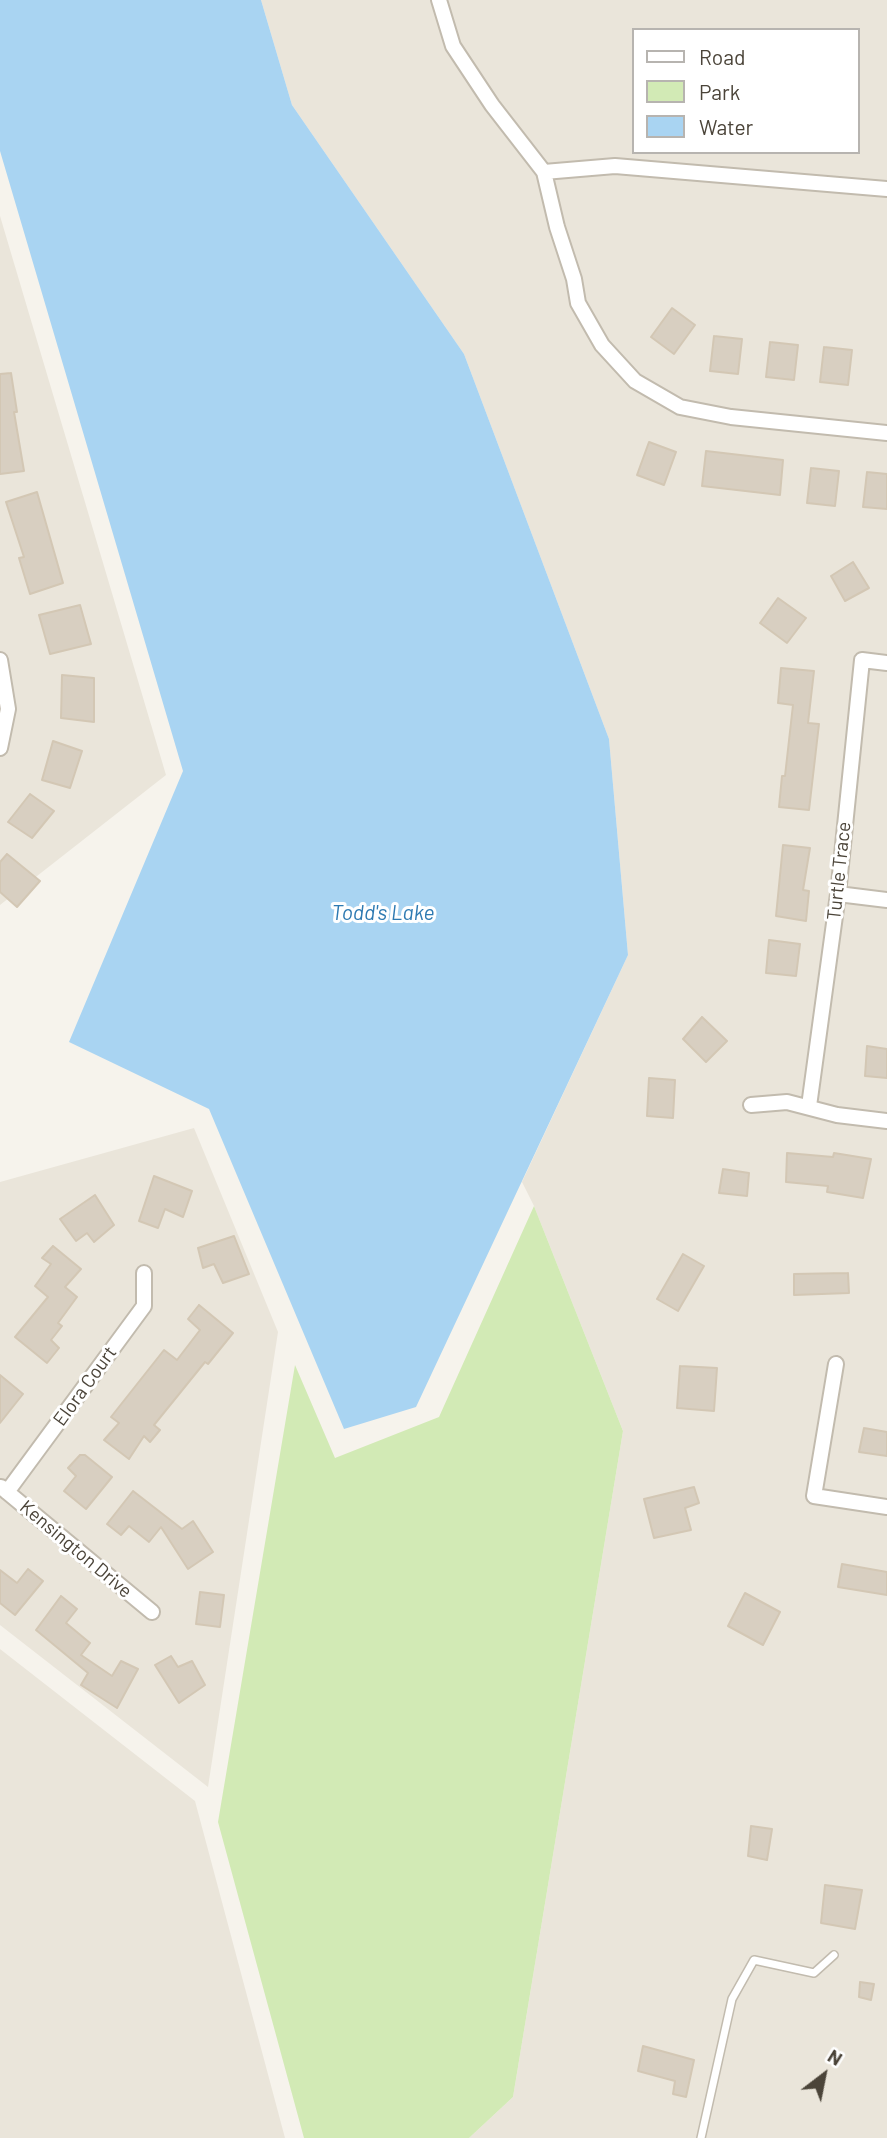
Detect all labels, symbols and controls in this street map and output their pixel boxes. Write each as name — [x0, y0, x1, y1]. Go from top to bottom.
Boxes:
legend — [632, 28, 859, 154]
text: Road — [699, 44, 745, 69]
text: Park — [699, 79, 740, 104]
text: Water — [699, 114, 753, 139]
street label: Turtle Trace — [822, 821, 856, 921]
water label: Todd's Lake — [332, 900, 434, 926]
street label: Elora Court — [49, 1342, 121, 1430]
street label: Kensington Drive — [15, 1495, 137, 1603]
north arrow — [789, 2040, 859, 2110]
text: N — [824, 2044, 847, 2070]

